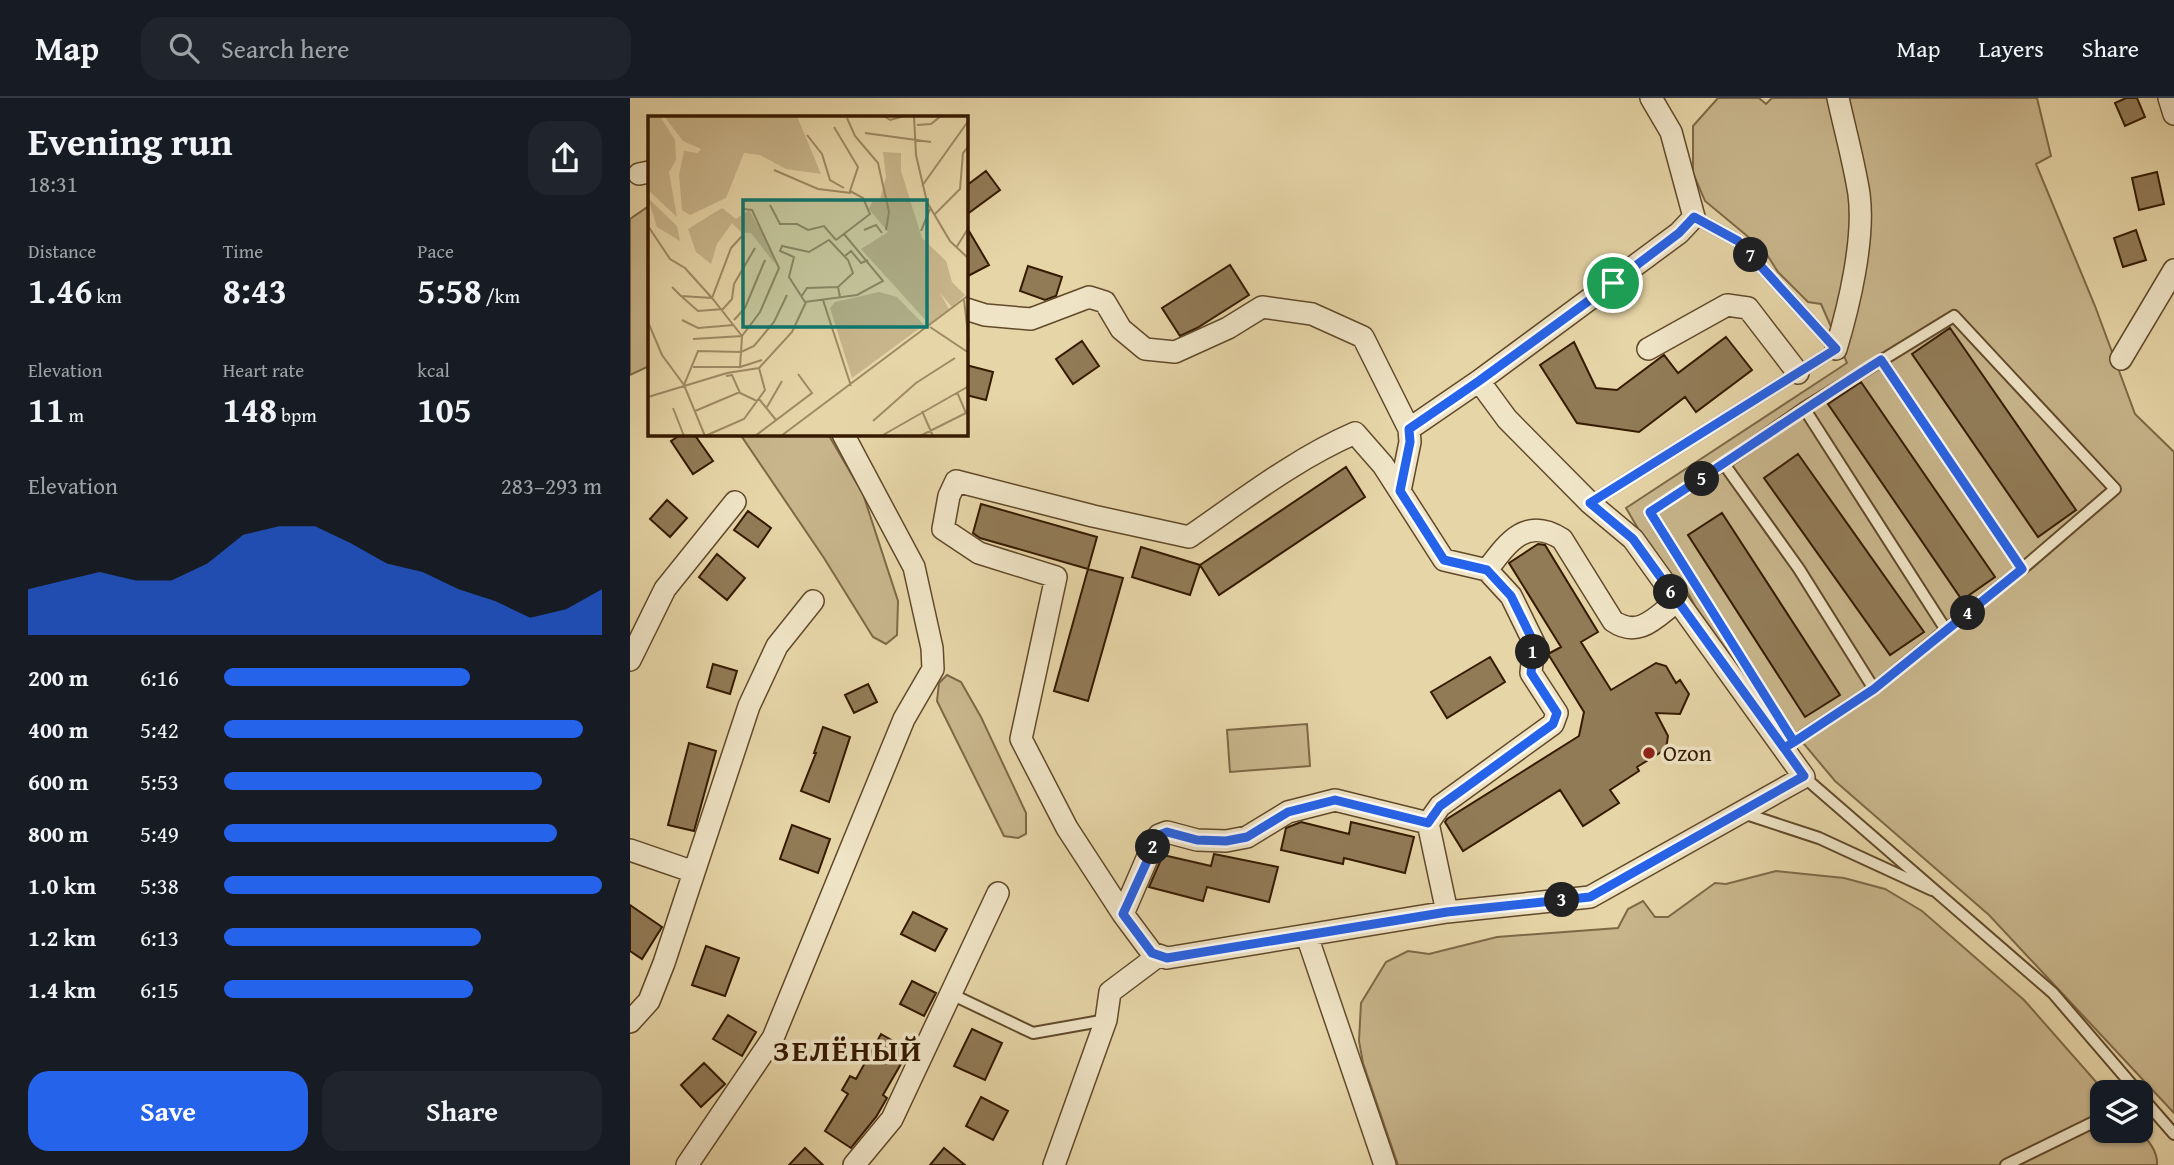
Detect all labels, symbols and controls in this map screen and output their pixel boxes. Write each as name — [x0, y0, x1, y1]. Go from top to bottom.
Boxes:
search box — [141, 17, 631, 80]
text: Map — [35, 24, 99, 72]
icon: search — [165, 29, 203, 67]
text: Search here — [221, 29, 349, 68]
text: Map — [1897, 31, 1940, 66]
text: Layers — [1978, 31, 2044, 66]
text: Share — [2082, 31, 2139, 66]
text: Evening run — [28, 113, 232, 169]
inset map — [648, 116, 968, 436]
button: share — [528, 121, 602, 195]
text: 18:31 — [28, 167, 78, 200]
text: Distance — [28, 237, 96, 265]
text: Time — [223, 237, 263, 265]
text: Pace — [417, 237, 454, 265]
pin: 7 — [1734, 238, 1768, 272]
text: 7 — [1746, 240, 1755, 268]
pin — [1583, 253, 1643, 313]
icon: arrive — [1594, 264, 1632, 302]
text: 1.46 — [28, 265, 92, 316]
text: 8:43 — [223, 265, 287, 316]
text: 5:58 — [417, 265, 482, 316]
text: km — [92, 282, 122, 310]
text: /km — [482, 282, 520, 310]
text: Elevation — [28, 356, 102, 384]
text: Heart rate — [223, 356, 304, 384]
text: kcal — [417, 356, 450, 384]
text: 11 — [28, 384, 64, 435]
text: 148 — [223, 384, 277, 435]
text: 105 — [417, 384, 472, 435]
text: m — [64, 401, 84, 429]
text: bpm — [277, 401, 317, 429]
pin: 5 — [1684, 462, 1720, 496]
text: 5 — [1697, 464, 1706, 492]
text: Elevation — [28, 469, 118, 502]
text: 283–293 m — [501, 469, 602, 502]
pin: 6 — [1654, 574, 1688, 610]
text: 6 — [1666, 577, 1675, 605]
pin: 4 — [1950, 596, 1986, 630]
text: 4 — [1963, 598, 1972, 626]
pin: 1 — [1516, 634, 1550, 670]
text: 1 — [1528, 637, 1537, 665]
text: 200 m — [28, 661, 89, 694]
text: 6:16 — [140, 661, 179, 694]
text: 400 m — [28, 713, 89, 746]
text: 5:42 — [140, 713, 179, 746]
place label: Ozon — [1663, 736, 1712, 769]
marker: Ozon — [1641, 745, 1657, 761]
text: 600 m — [28, 765, 89, 798]
text: 5:53 — [140, 765, 179, 798]
text: 800 m — [28, 817, 89, 850]
text: 5:49 — [140, 817, 179, 850]
pin: 2 — [1135, 830, 1170, 864]
text: 2 — [1148, 832, 1157, 860]
text: 1.0 km — [28, 869, 96, 902]
text: 5:38 — [140, 869, 179, 902]
pin: 3 — [1544, 882, 1580, 918]
text: 3 — [1557, 885, 1566, 913]
text: 1.2 km — [28, 921, 96, 954]
text: 6:13 — [140, 921, 179, 954]
text: 1.4 km — [28, 973, 96, 1006]
text: 6:15 — [140, 973, 179, 1006]
district label: ЗЕЛЁНЫЙ — [773, 1028, 923, 1072]
button: Save — [28, 1071, 308, 1151]
button: Share — [322, 1071, 602, 1151]
map controls — [2090, 1080, 2153, 1143]
button: layers — [2090, 1080, 2153, 1143]

